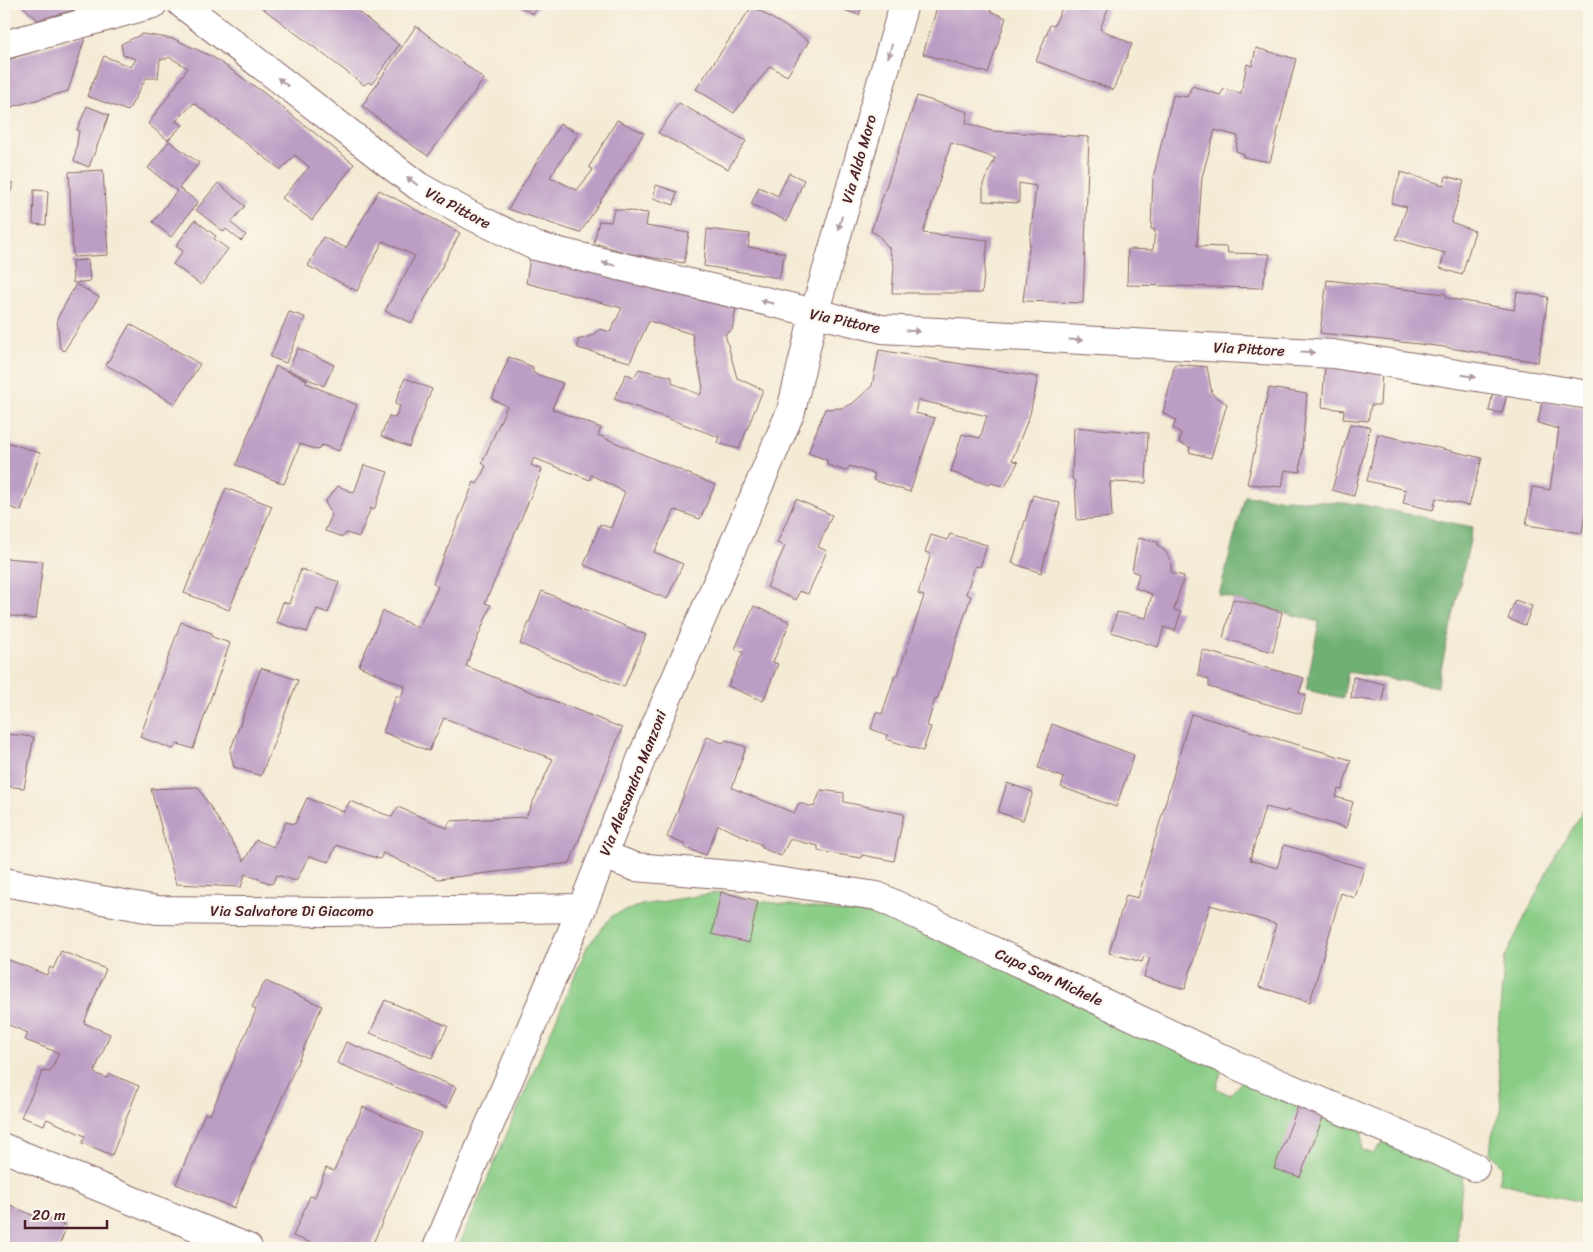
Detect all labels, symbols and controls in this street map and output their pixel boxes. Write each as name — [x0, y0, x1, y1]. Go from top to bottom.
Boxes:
one-way arrow — [886, 43, 894, 58]
one-way arrow — [276, 77, 290, 87]
street label: Via Aldo Moro — [834, 111, 884, 207]
one-way arrow — [406, 176, 419, 187]
street label: Via Pittore — [420, 180, 496, 236]
one-way arrow — [836, 216, 844, 231]
one-way arrow — [601, 260, 616, 268]
one-way arrow — [759, 298, 774, 306]
street label: Via Pittore — [807, 301, 883, 341]
one-way arrow — [906, 328, 922, 336]
street label: Via Pittore — [1213, 334, 1286, 364]
one-way arrow — [1068, 336, 1084, 344]
one-way arrow — [1300, 349, 1316, 357]
one-way arrow — [1461, 372, 1477, 380]
street label: Via Alessandro Manzoni — [592, 705, 674, 860]
street label: Via Salvatore Di Giacomo — [210, 898, 374, 924]
street label: Cupa San Michele — [991, 941, 1107, 1013]
scale bar — [25, 1197, 108, 1229]
text: 20 m — [32, 1202, 66, 1228]

